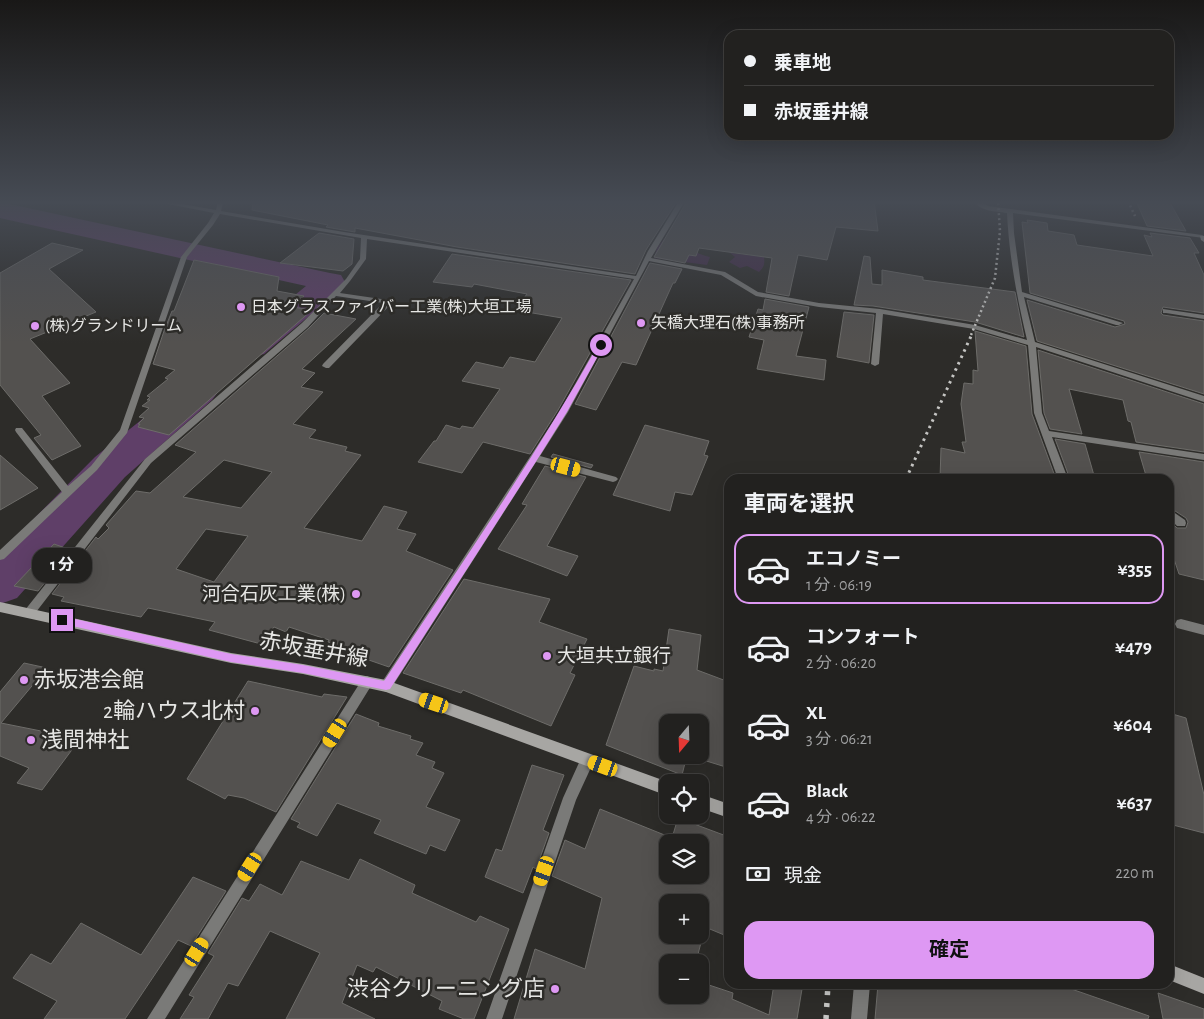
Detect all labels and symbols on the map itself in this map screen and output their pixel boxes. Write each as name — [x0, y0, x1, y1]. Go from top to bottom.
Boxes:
place label: 日本グラスファイバー工業(株)大垣工場 — [251, 298, 532, 315]
marker: 日本グラスファイバー工業(株)大垣工場 — [235, 301, 247, 313]
place label: 矢橋大理石(株)事務所 — [651, 314, 805, 331]
place label: (株)グランドリーム — [45, 317, 182, 334]
marker: 矢橋大理石(株)事務所 — [635, 317, 647, 329]
marker: (株)グランドリーム — [29, 320, 41, 332]
route start — [590, 334, 612, 356]
car — [549, 456, 582, 478]
callout: 1 分 — [32, 548, 92, 582]
place label: 河合石灰工業(株) — [202, 583, 346, 604]
marker: 河合石灰工業(株) — [350, 588, 362, 600]
route end — [51, 609, 73, 631]
street label: 赤坂垂井線 — [258, 629, 370, 670]
place label: 大垣共立銀行 — [557, 645, 671, 666]
marker: 大垣共立銀行 — [541, 650, 553, 662]
place label: 赤坂港会館 — [34, 668, 144, 691]
marker: 赤坂港会館 — [18, 674, 30, 686]
car — [417, 691, 450, 715]
place label: 2輪ハウス北村 — [103, 699, 245, 722]
marker: 2輪ハウス北村 — [249, 705, 261, 717]
north arrow — [659, 714, 709, 764]
car — [320, 716, 349, 750]
place label: 浅間神社 — [41, 728, 129, 751]
marker: 浅間神社 — [25, 734, 37, 746]
car — [586, 754, 619, 778]
car — [235, 850, 264, 884]
car — [532, 854, 555, 888]
car — [182, 935, 211, 969]
place label: 渋谷クリーニング店 — [347, 977, 545, 1000]
marker: 渋谷クリーニング店 — [549, 983, 561, 995]

